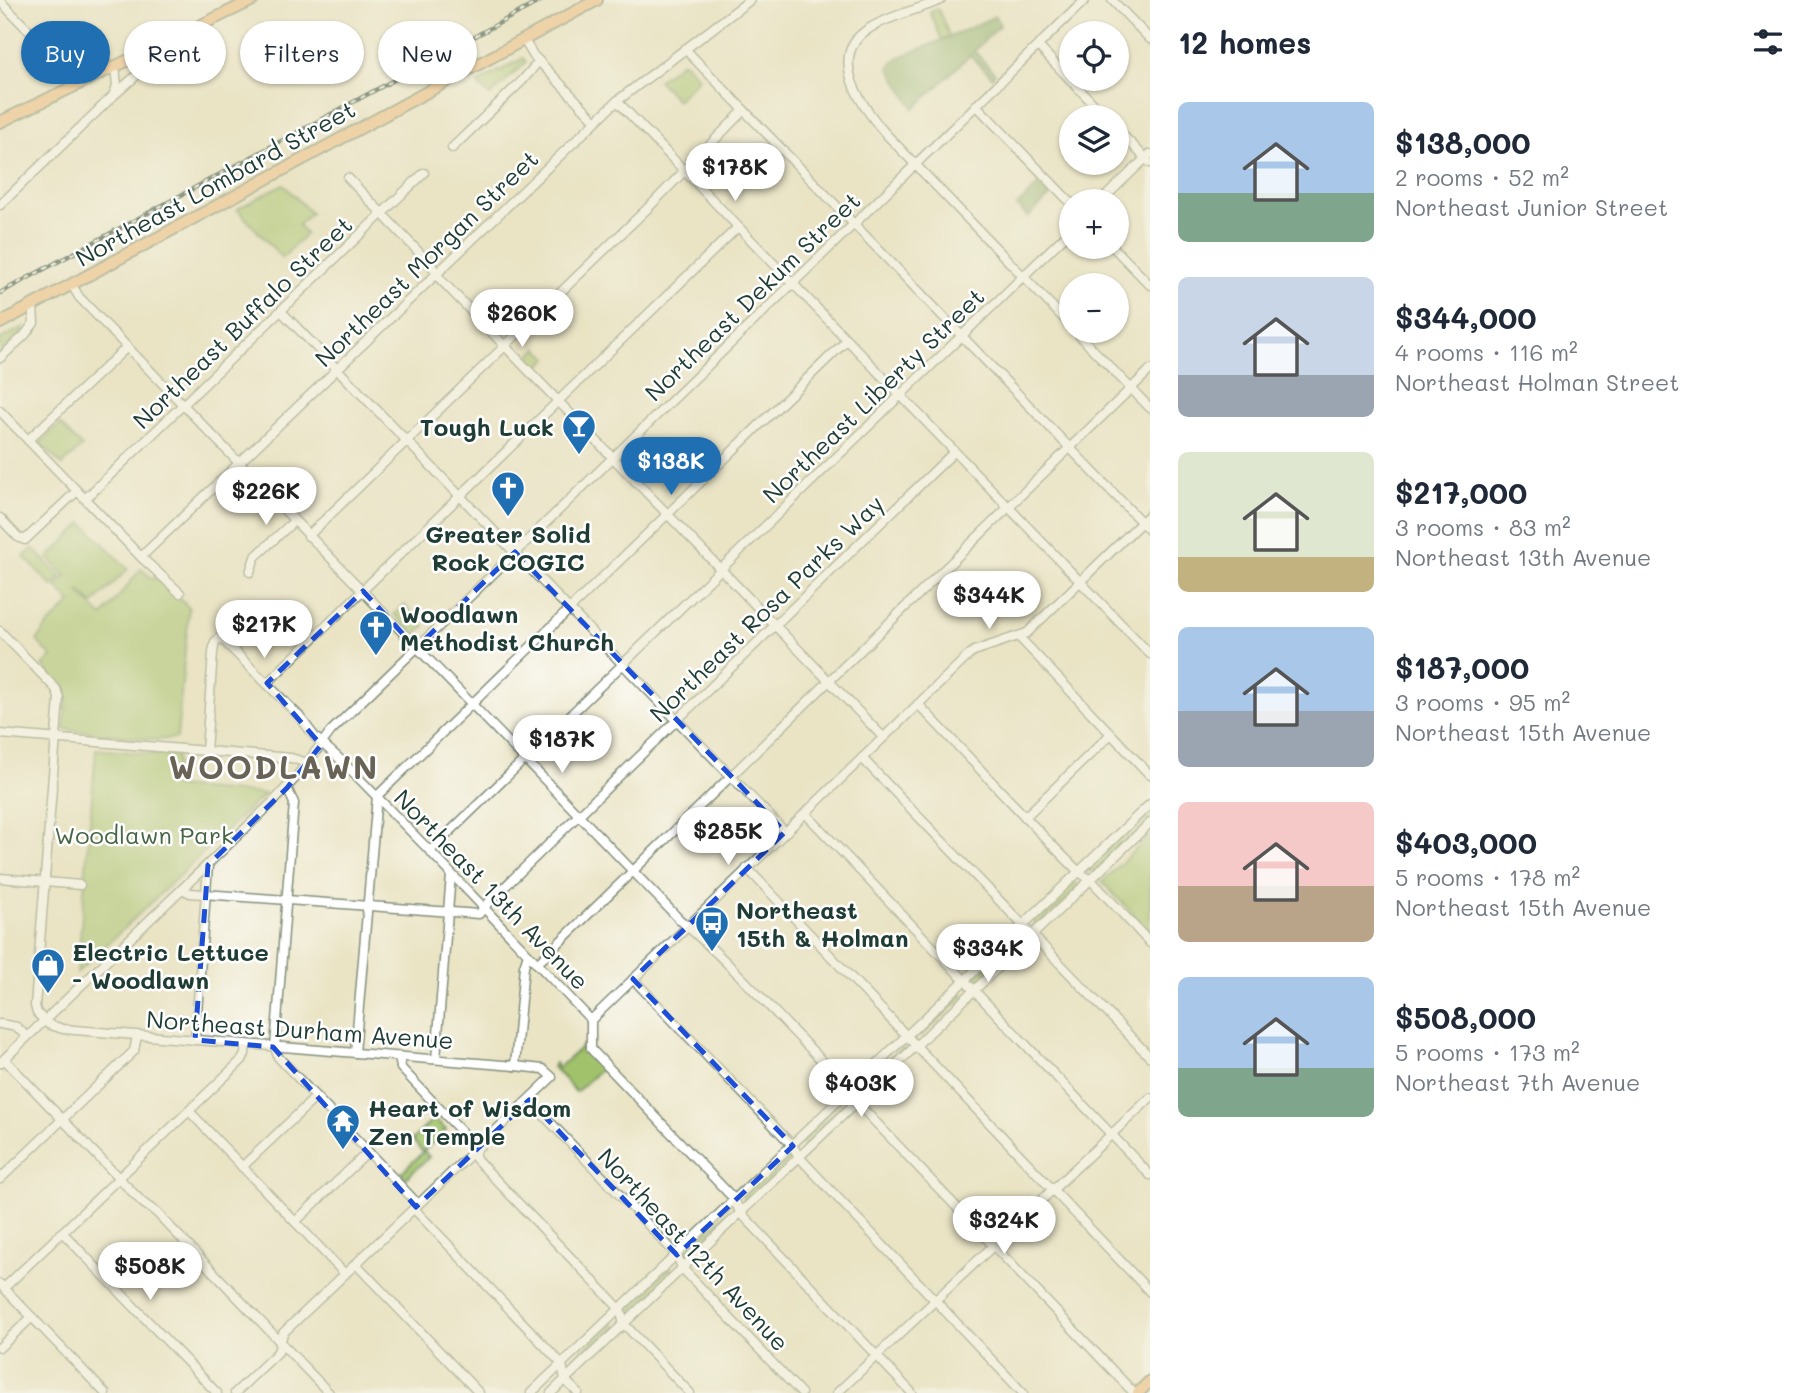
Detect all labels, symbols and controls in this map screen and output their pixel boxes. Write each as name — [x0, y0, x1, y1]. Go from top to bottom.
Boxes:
chip: Buy — [21, 21, 110, 84]
chip: Rent — [124, 21, 226, 84]
chip: Filters — [240, 21, 364, 84]
chip: New — [378, 21, 477, 84]
map controls — [1059, 21, 1129, 343]
button: locate — [1059, 21, 1129, 91]
text: 12 homes — [1178, 22, 1311, 62]
icon: filters — [1749, 23, 1787, 61]
street label: Northeast Lombard Street — [70, 93, 360, 273]
button: layers — [1059, 105, 1129, 175]
text: $138,000 — [1395, 122, 1531, 162]
icon: home — [1234, 130, 1318, 214]
street label: Northeast Morgan Street — [308, 143, 544, 373]
pin: $178K — [686, 144, 784, 203]
text: $178K — [702, 151, 768, 181]
text: 2 rooms · 52 m² — [1395, 162, 1569, 192]
street label: Northeast Dekum Street — [638, 185, 866, 407]
button: + — [1059, 189, 1129, 259]
text: Northeast Junior Street — [1395, 192, 1668, 222]
street label: Northeast Buffalo Street — [126, 209, 358, 435]
button: − — [1059, 273, 1129, 343]
street label: Northeast Liberty Street — [755, 281, 991, 509]
pin: $260K — [473, 290, 571, 349]
text: $260K — [487, 297, 557, 327]
text: $344,000 — [1395, 297, 1537, 337]
icon: home — [1234, 305, 1318, 389]
text: 4 rooms · 116 m² — [1395, 337, 1578, 367]
text: Northeast Holman Street — [1395, 367, 1679, 397]
bar icon: Tough Luck — [560, 407, 598, 456]
place label: Tough Luck — [420, 411, 554, 442]
pin: $138K — [622, 438, 720, 497]
text: $138K — [637, 445, 705, 475]
pin: $226K — [217, 468, 315, 527]
church icon: Greater Solid Rock COGIC — [489, 469, 527, 518]
text: $217,000 — [1395, 472, 1527, 512]
text: $226K — [232, 475, 300, 505]
icon: home — [1234, 480, 1318, 564]
street label: Northeast Rosa Parks Way — [642, 488, 890, 728]
text: 3 rooms · 83 m² — [1395, 512, 1571, 542]
place label: Greater Solid Rock COGIC — [425, 518, 591, 577]
text: Northeast 13th Avenue — [1395, 542, 1651, 572]
pin: $344K — [940, 572, 1038, 631]
text: $344K — [953, 579, 1025, 609]
place label: Woodlawn Methodist Church — [400, 598, 614, 657]
pin: $217K — [215, 600, 313, 660]
text: $217K — [231, 608, 297, 638]
church icon: Woodlawn Methodist Church — [357, 608, 395, 657]
text: $187,000 — [1395, 647, 1529, 687]
icon: home — [1234, 655, 1318, 739]
text: 3 rooms · 95 m² — [1395, 687, 1570, 717]
pin: $187K — [513, 716, 611, 775]
text: Northeast 15th Avenue — [1395, 717, 1651, 747]
text: $187K — [529, 723, 595, 753]
district label: WOODLAWN — [169, 745, 379, 787]
street label: Northeast 13th Avenue — [388, 782, 596, 996]
pin: $285K — [679, 808, 777, 867]
text: $285K — [693, 815, 763, 845]
park label: Woodlawn Park — [54, 819, 234, 850]
text: $403,000 — [1395, 822, 1537, 862]
icon: home — [1234, 830, 1318, 914]
text: 5 rooms · 178 m² — [1395, 862, 1580, 892]
text: Northeast 15th Avenue — [1395, 892, 1651, 922]
place label: Northeast 15th & Holman — [736, 894, 908, 953]
bus stop icon: Northeast 15th & Holman — [693, 904, 731, 953]
pin: $334K — [939, 925, 1037, 984]
text: $334K — [952, 932, 1024, 962]
place label: Electric Lettuce - Woodlawn — [72, 936, 269, 995]
shop icon: Electric Lettuce - Woodlawn — [29, 946, 67, 995]
text: $508,000 — [1395, 997, 1536, 1037]
street label: Northeast Durham Avenue — [145, 1003, 455, 1055]
icon: home — [1234, 1005, 1318, 1089]
text: 5 rooms · 173 m² — [1395, 1037, 1580, 1067]
pin: $403K — [812, 1060, 910, 1119]
text: $403K — [825, 1067, 897, 1097]
text: Northeast 7th Avenue — [1395, 1067, 1640, 1097]
place label: Heart of Wisdom Zen Temple — [368, 1092, 571, 1151]
temple icon: Heart of Wisdom Zen Temple — [324, 1102, 362, 1151]
street label: Northeast 12th Avenue — [592, 1141, 796, 1357]
pin: $324K — [955, 1196, 1053, 1256]
text: $324K — [969, 1204, 1039, 1234]
pin: $508K — [101, 1242, 199, 1302]
text: $508K — [114, 1250, 186, 1280]

